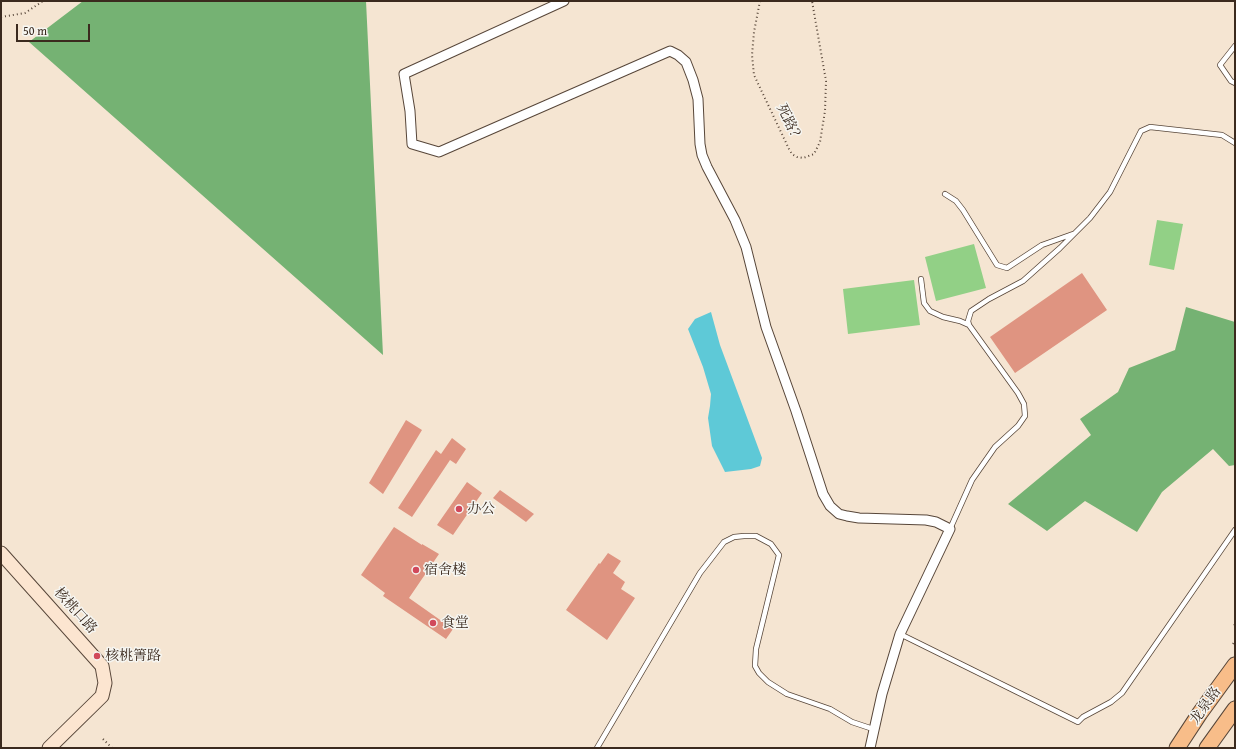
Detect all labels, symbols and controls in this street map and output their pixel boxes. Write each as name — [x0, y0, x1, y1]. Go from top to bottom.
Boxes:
scale bar — [18, 16, 92, 42]
text: 50 m — [23, 22, 47, 39]
street label: 死路？ — [772, 101, 806, 147]
place label: 办公 — [467, 501, 495, 517]
marker: 办公 — [454, 504, 464, 514]
place label: 宿舍楼 — [424, 562, 466, 578]
marker: 宿舍楼 — [411, 565, 421, 575]
street label: 核桃口路 — [50, 585, 100, 637]
place label: 食堂 — [441, 615, 469, 631]
marker: 食堂 — [428, 618, 438, 628]
place label: 核桃箐路 — [105, 648, 161, 664]
marker: 核桃箐路 — [92, 651, 102, 661]
street label: 龙泉路 — [1187, 684, 1225, 728]

